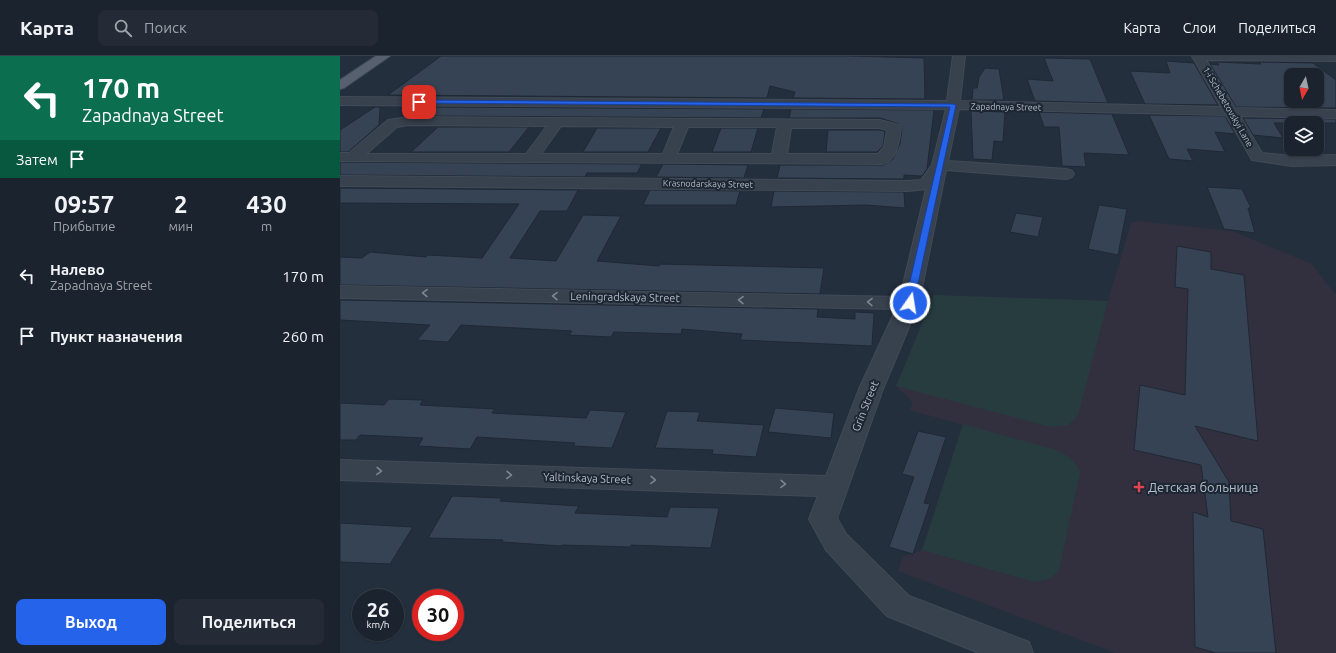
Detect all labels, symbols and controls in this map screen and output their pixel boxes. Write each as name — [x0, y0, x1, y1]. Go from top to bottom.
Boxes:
search box — [98, 10, 378, 46]
text: Карта — [20, 17, 74, 39]
icon: search — [112, 17, 134, 39]
text: Поиск — [144, 19, 187, 36]
text: Карта — [1123, 20, 1161, 36]
text: Слои — [1183, 20, 1216, 36]
text: Поделиться — [1238, 20, 1316, 36]
street label: 1-i Schebetovskyi Lane — [1201, 65, 1255, 149]
north arrow — [1284, 68, 1324, 108]
map controls — [1284, 68, 1324, 156]
icon: left — [16, 72, 68, 124]
text: 170 m — [82, 72, 160, 103]
pin — [402, 85, 436, 119]
icon: arrive — [408, 91, 430, 113]
street label: Zapadnaya Street — [971, 101, 1042, 113]
text: Zapadnaya Street — [82, 105, 224, 125]
button: layers — [1284, 116, 1324, 156]
icon: arrive — [66, 148, 88, 170]
text: Затем — [16, 151, 58, 168]
street label: Krasnodarskaya Street — [663, 178, 754, 190]
text: 09:57 — [54, 191, 114, 218]
text: 2 — [174, 191, 188, 218]
text: 430 — [246, 191, 287, 218]
text: Прибытие — [53, 219, 115, 233]
text: мин — [168, 219, 193, 233]
text: m — [261, 219, 272, 233]
text: Налево — [50, 261, 105, 278]
icon: left — [16, 265, 38, 287]
text: 170 m — [282, 268, 324, 285]
text: Zapadnaya Street — [50, 278, 152, 292]
position arrow — [889, 282, 931, 324]
one-way arrow — [422, 289, 428, 297]
street label: Leningradskaya Street — [570, 290, 681, 304]
one-way arrow — [552, 292, 558, 300]
one-way arrow — [738, 295, 744, 304]
one-way arrow — [867, 298, 873, 306]
icon: arrive — [16, 325, 38, 347]
text: Пункт назначения — [50, 328, 183, 345]
text: 260 m — [282, 328, 324, 345]
street label: Grin Street — [849, 378, 881, 433]
one-way arrow — [376, 467, 382, 475]
street label: Yaltinskaya Street — [543, 470, 632, 486]
one-way arrow — [506, 471, 512, 479]
one-way arrow — [650, 475, 656, 484]
one-way arrow — [780, 480, 786, 488]
place label: Детская больница — [1148, 480, 1258, 494]
marker: Детская больница — [1133, 481, 1145, 493]
speed limit sign: 30 — [412, 589, 464, 641]
text: 26 — [367, 598, 389, 621]
button: Выход — [16, 599, 166, 645]
button: Поделиться — [174, 599, 324, 645]
text: km/h — [366, 619, 390, 630]

